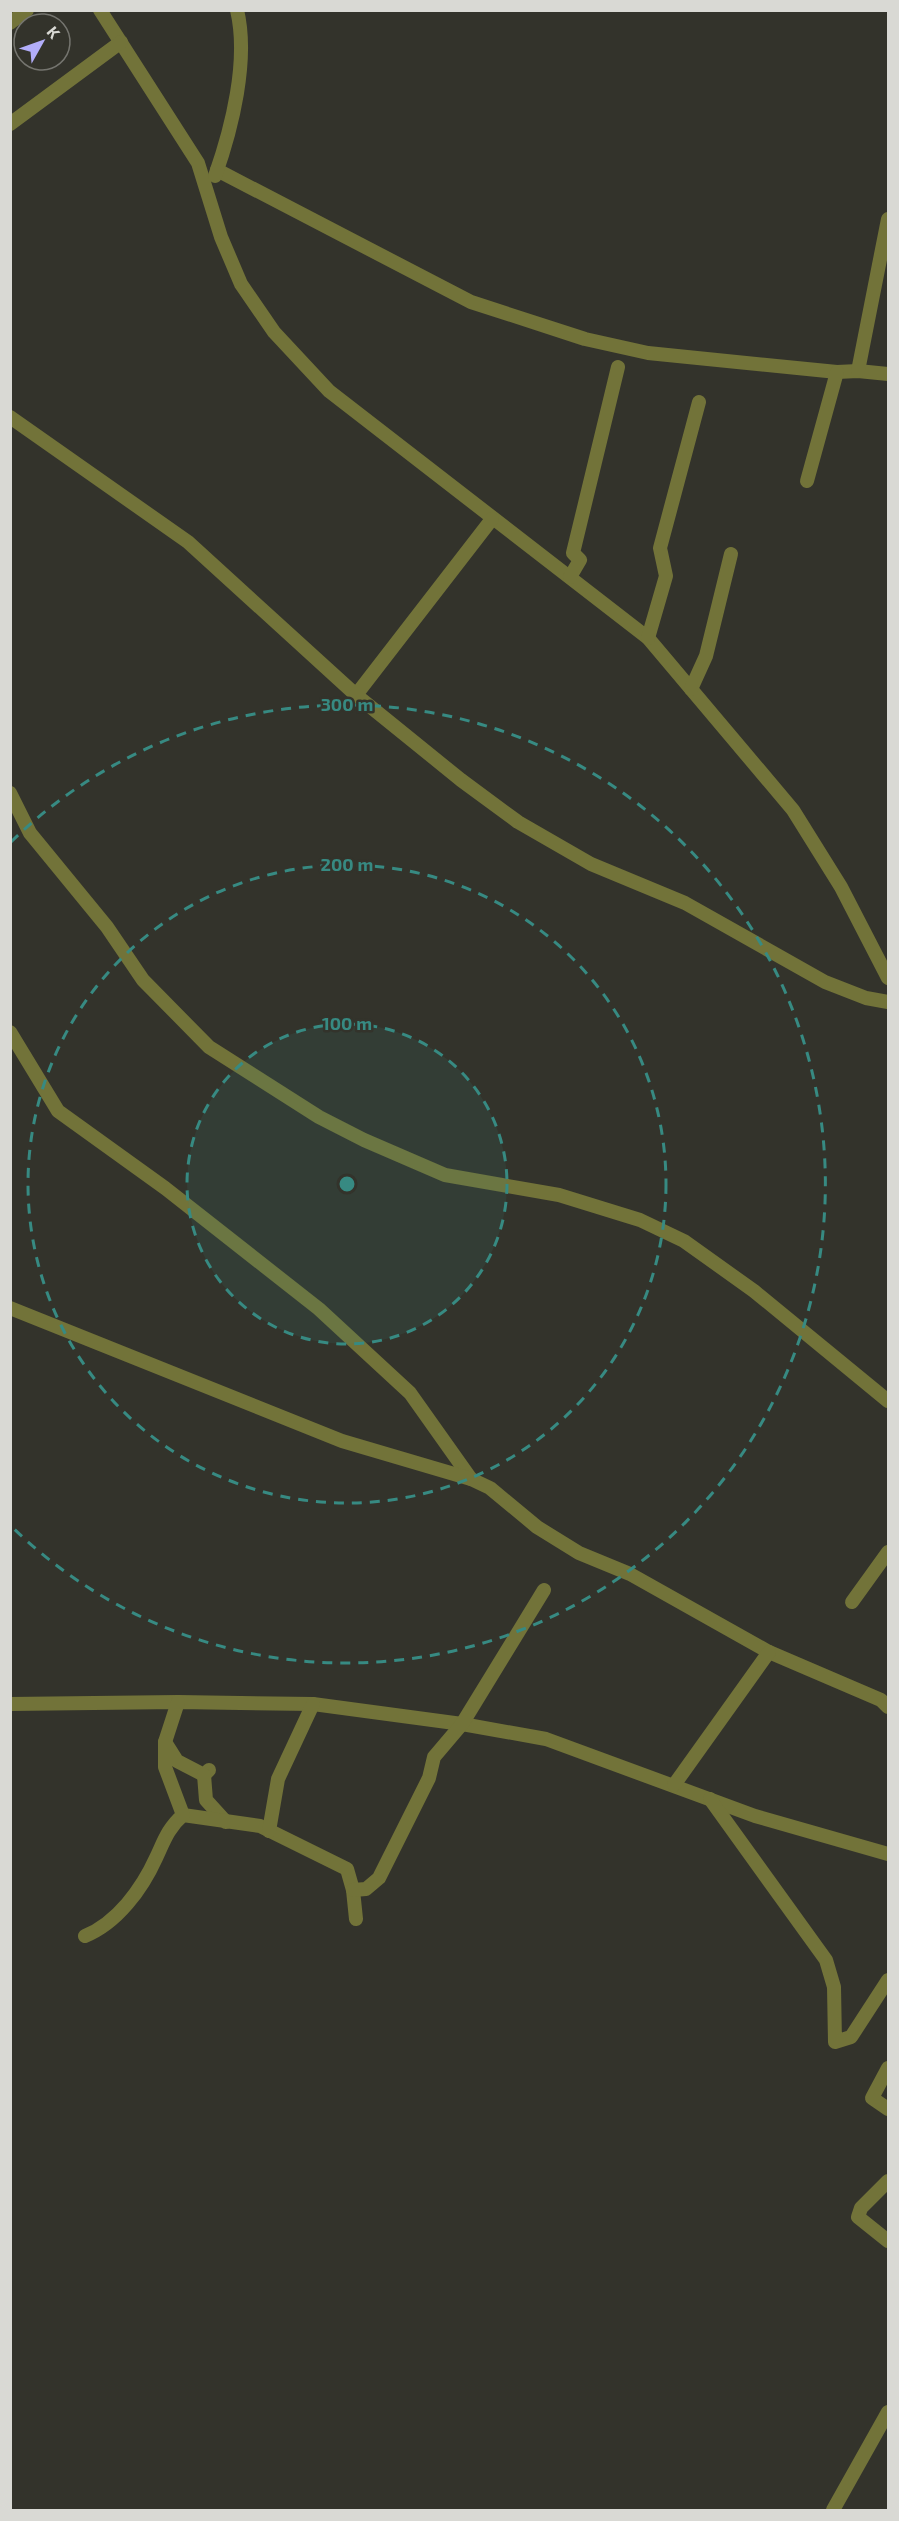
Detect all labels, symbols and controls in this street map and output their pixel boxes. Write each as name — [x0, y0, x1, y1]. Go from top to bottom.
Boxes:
north arrow — [12, 12, 72, 72]
text: K — [43, 22, 65, 43]
text: 300 m — [321, 693, 373, 715]
text: 200 m — [321, 853, 373, 875]
text: 100 m — [322, 1012, 372, 1034]
centre of rings — [337, 1174, 357, 1194]

